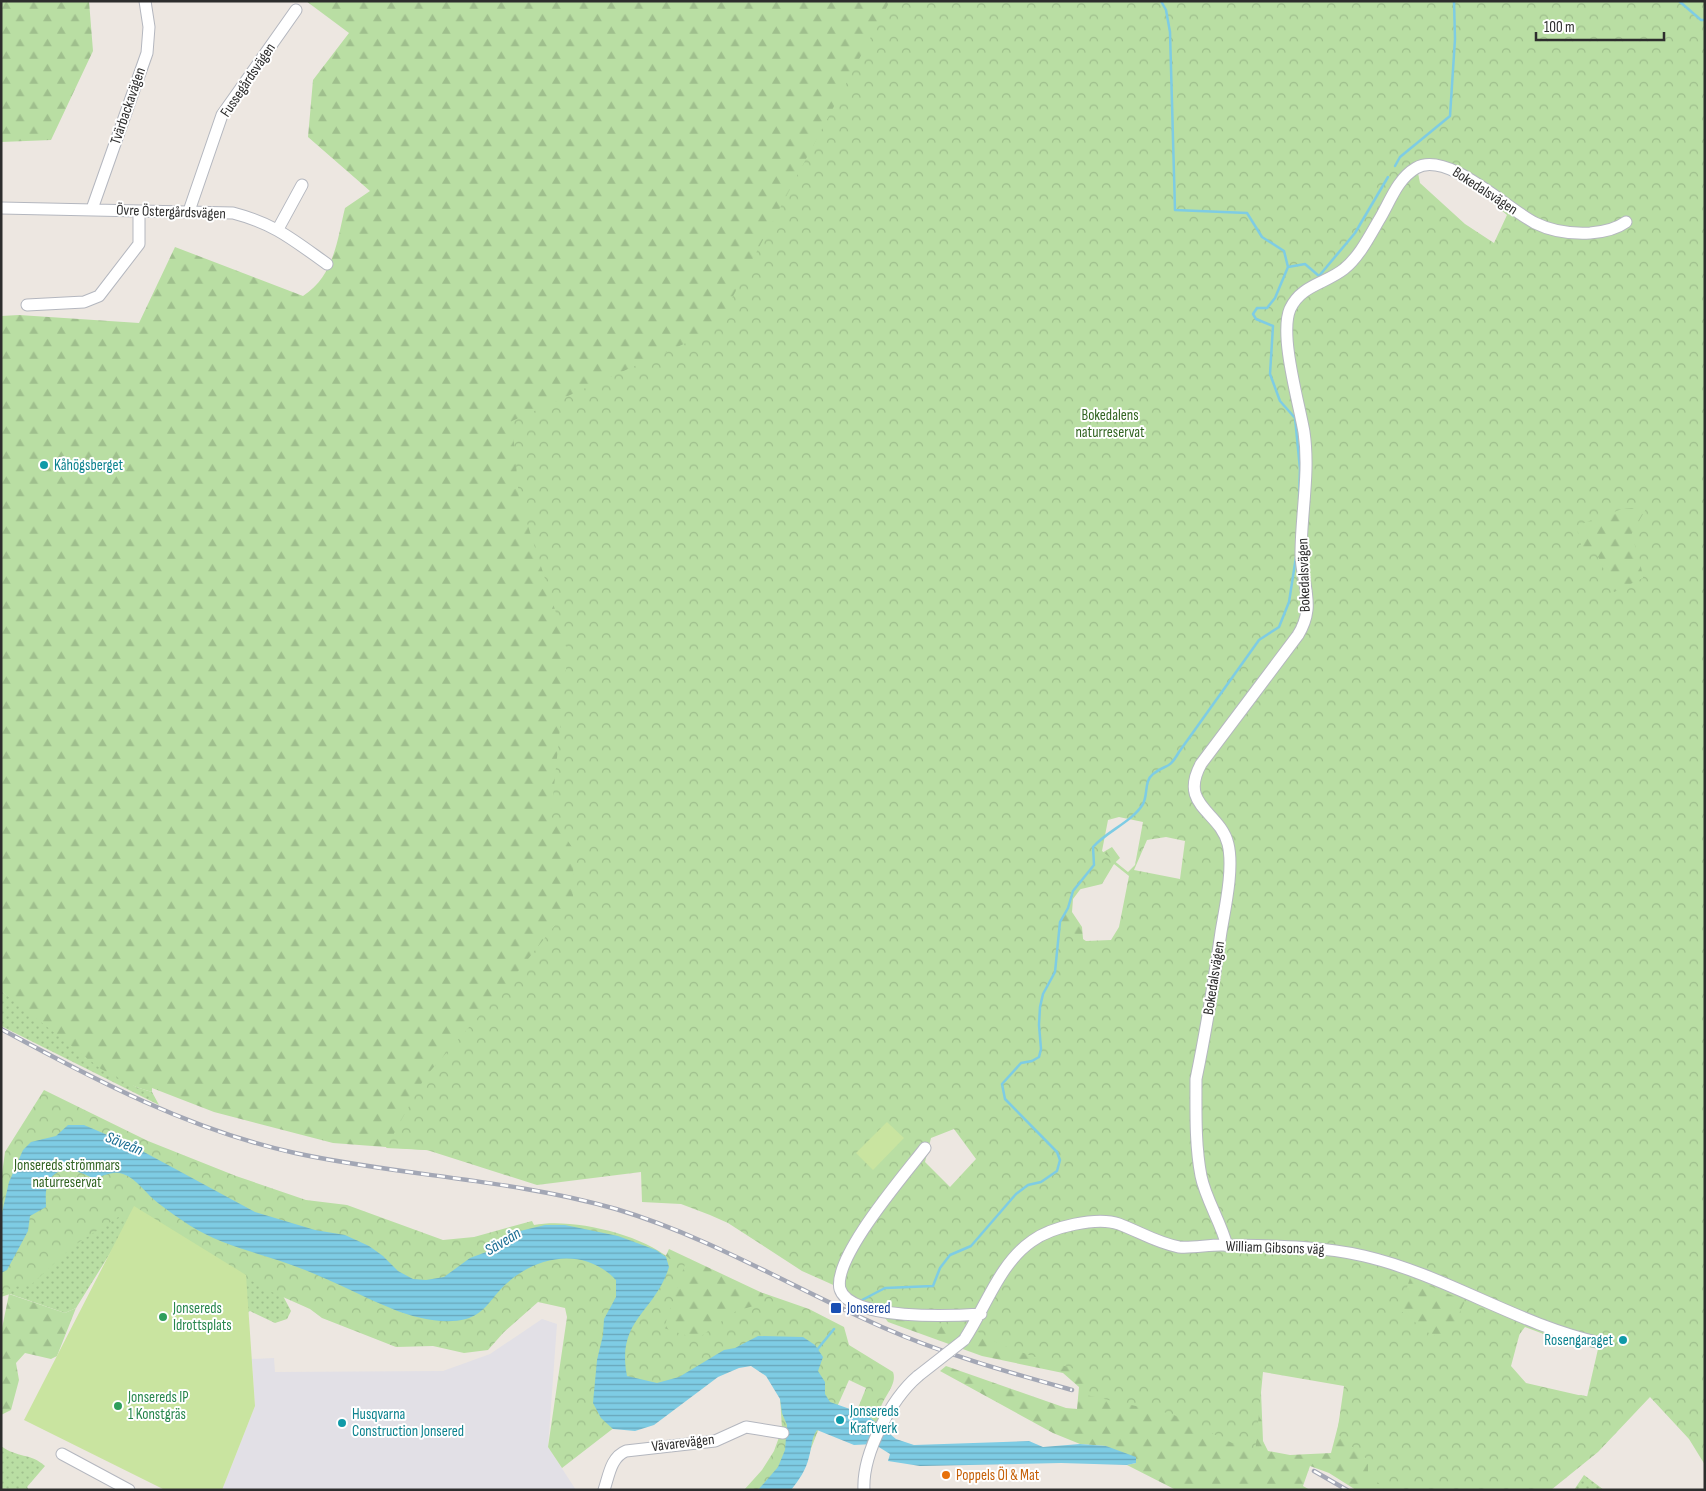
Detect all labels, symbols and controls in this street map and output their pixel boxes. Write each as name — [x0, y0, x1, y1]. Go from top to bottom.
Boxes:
scale bar — [1536, 10, 1664, 42]
text: 100 m — [1544, 18, 1575, 37]
street label: Fussegårdsvägen — [216, 39, 280, 121]
street label: Tvärbackavägen — [106, 65, 150, 147]
street label: Bokedalsvägen — [1449, 163, 1521, 219]
street label: Övre Östergårdsvägen — [116, 201, 226, 223]
park label: Bokedalens naturreservat — [1075, 406, 1145, 442]
place label: Kåhögsberget — [54, 456, 124, 475]
marker: Kåhögsberget — [38, 459, 50, 471]
street label: Bokedalsvägen — [1293, 538, 1315, 612]
street label: Bokedalsvägen — [1199, 940, 1229, 1016]
water label: Säveån — [103, 1128, 146, 1160]
park label: Jonsereds strömmars naturreservat — [13, 1156, 120, 1192]
water label: Säveån — [482, 1224, 525, 1260]
street label: William Gibsons väg — [1225, 1237, 1325, 1259]
place label: Jonsereds Idrottsplats — [172, 1299, 232, 1335]
place label: Jonsered — [846, 1299, 891, 1318]
marker: Jonsered — [829, 1301, 843, 1315]
marker: Jonsereds Idrottsplats — [157, 1311, 169, 1323]
place label: Rosengaraget — [1544, 1331, 1613, 1350]
marker: Rosengaraget — [1617, 1334, 1629, 1346]
place label: Jonsereds IP 1 Konstgräs — [127, 1388, 189, 1424]
marker: Jonsereds IP 1 Konstgräs — [112, 1400, 124, 1412]
place label: Jonsereds Kraftverk — [849, 1402, 899, 1438]
place label: Husqvarna Construction Jonsered — [352, 1405, 464, 1441]
marker: Jonsereds Kraftverk — [834, 1414, 846, 1426]
marker: Husqvarna Construction Jonsered — [336, 1417, 348, 1429]
street label: Vävarevägen — [651, 1430, 715, 1456]
place label: Poppels Öl & Mat — [956, 1466, 1040, 1485]
marker: Poppels Öl & Mat — [940, 1469, 952, 1481]

